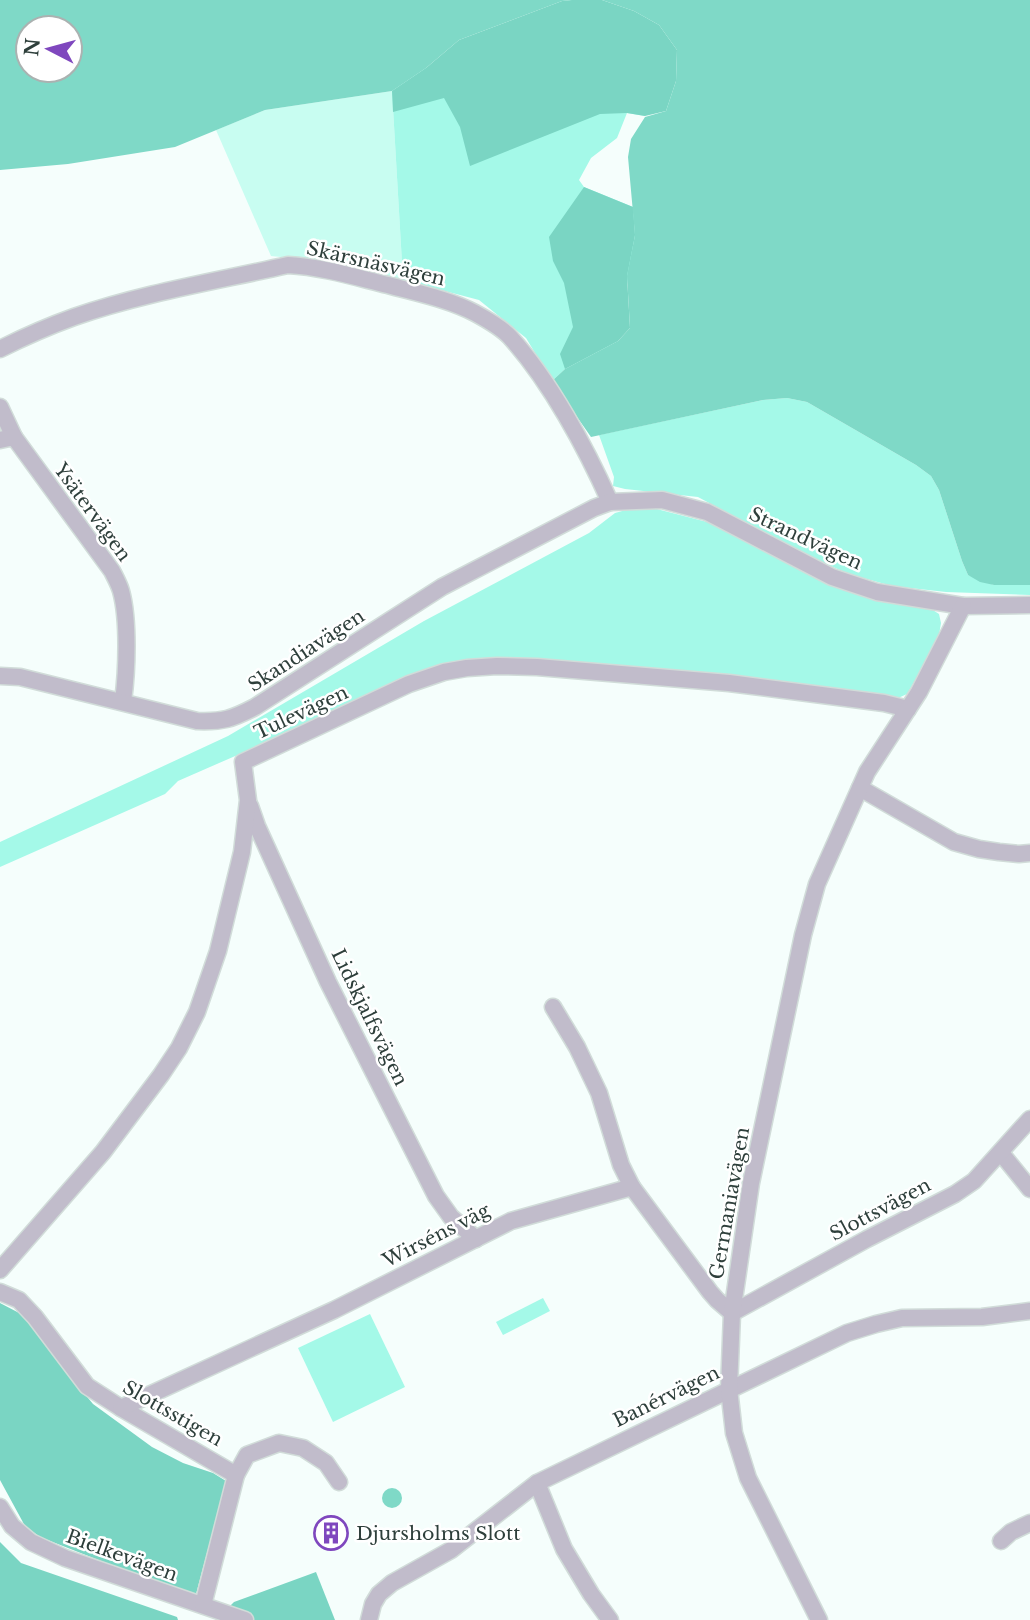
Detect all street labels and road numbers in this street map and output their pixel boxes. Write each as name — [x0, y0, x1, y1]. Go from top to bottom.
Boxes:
street label: Skärsnäsvägen — [304, 236, 447, 291]
street label: Ysätervägen — [49, 458, 136, 566]
street label: Strandvägen — [746, 502, 866, 575]
street label: Skandiavägen — [244, 604, 369, 697]
street label: Tulevägen — [251, 681, 352, 744]
street label: Lidskjalfsvägen — [326, 945, 413, 1089]
street label: Germaniavägen — [705, 1125, 754, 1281]
street label: Slottsvägen — [826, 1173, 935, 1246]
street label: Wirséns väg — [378, 1198, 494, 1273]
street label: Banérvägen — [609, 1361, 723, 1432]
street label: Slottsstigen — [119, 1376, 227, 1451]
street label: Bielkevägen — [63, 1525, 181, 1586]

